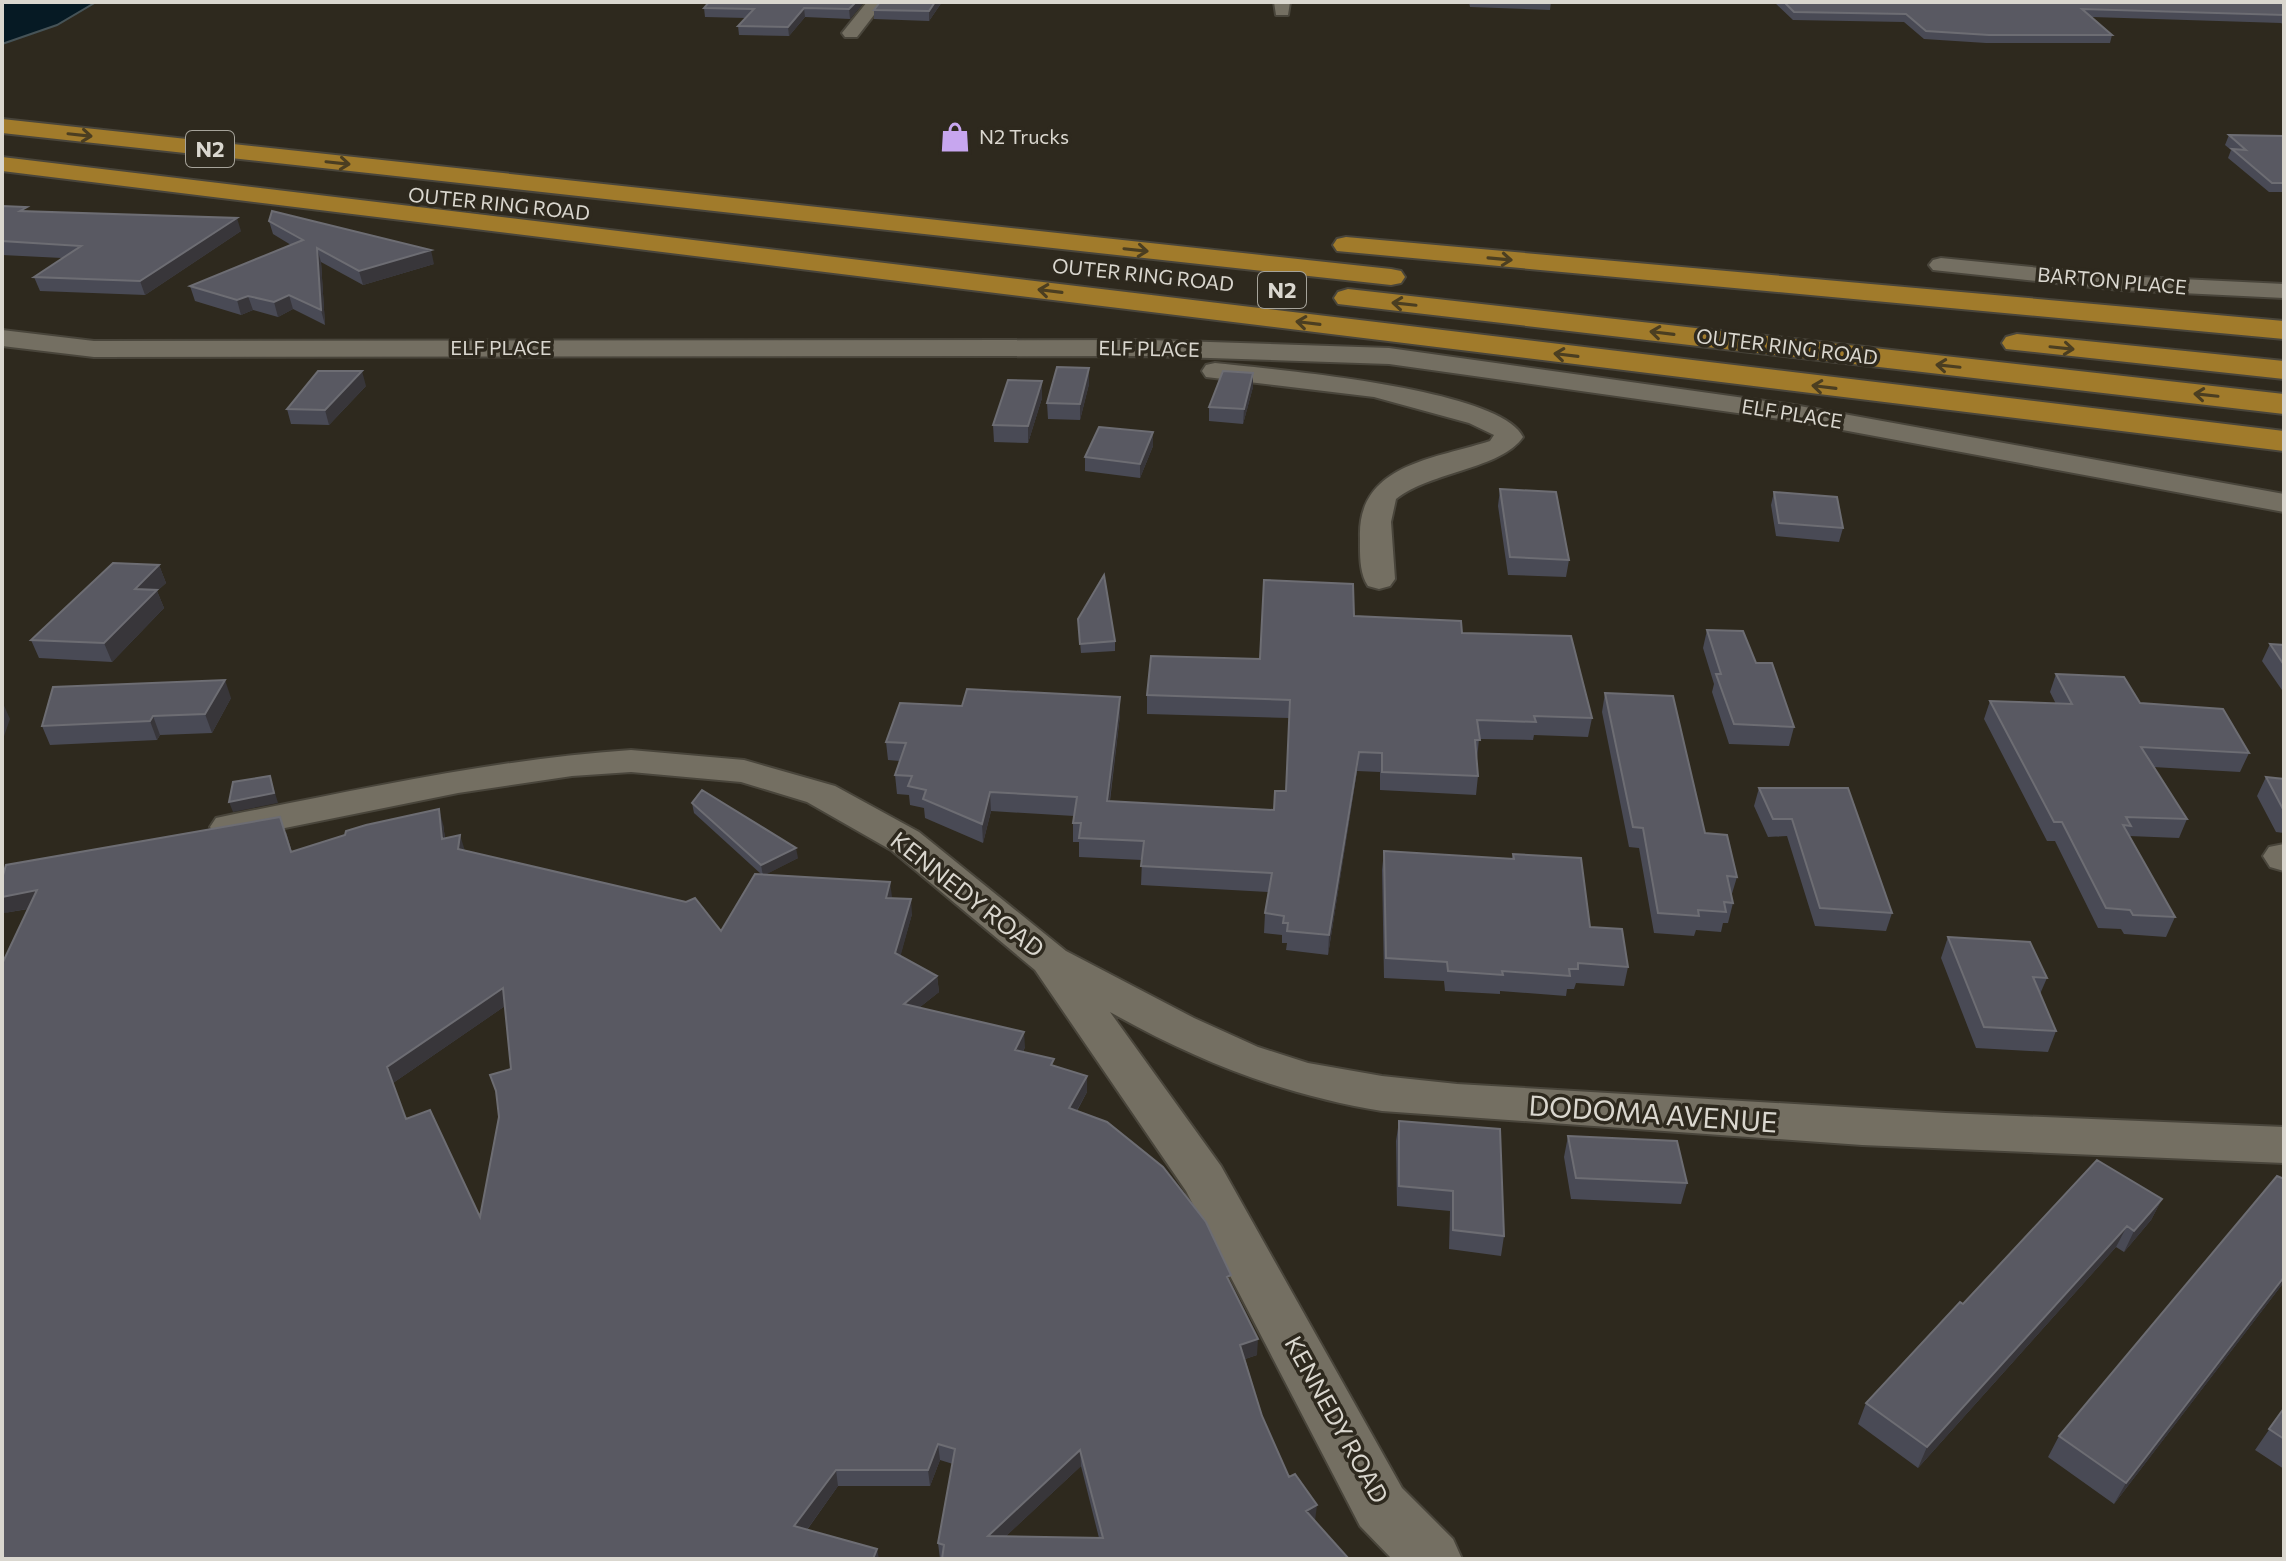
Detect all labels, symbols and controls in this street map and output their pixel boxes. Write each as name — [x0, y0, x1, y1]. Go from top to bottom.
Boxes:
shop icon: N2 Trucks — [938, 120, 972, 154]
place label: N2 Trucks — [979, 124, 1069, 148]
one-way arrow — [66, 127, 92, 142]
road number: N2 — [186, 131, 234, 167]
one-way arrow — [324, 155, 351, 170]
street label: OUTER RING ROAD — [407, 182, 591, 224]
one-way arrow — [1122, 242, 1148, 257]
one-way arrow — [1486, 251, 1513, 266]
street label: OUTER RING ROAD — [1051, 253, 1235, 295]
street label: BARTON PLACE — [2036, 262, 2188, 298]
road number: N2 — [1258, 272, 1306, 308]
one-way arrow — [1037, 283, 1064, 298]
one-way arrow — [1391, 296, 1418, 311]
one-way arrow — [1296, 315, 1321, 330]
street label: OUTER RING ROAD — [1695, 323, 1879, 369]
one-way arrow — [1650, 325, 1675, 340]
street label: ELF PLACE — [450, 335, 552, 359]
street label: ELF PLACE — [1098, 335, 1200, 361]
one-way arrow — [2048, 341, 2075, 356]
one-way arrow — [1553, 347, 1580, 362]
one-way arrow — [1935, 358, 1962, 373]
one-way arrow — [1811, 379, 1838, 394]
one-way arrow — [2194, 388, 2220, 403]
street label: ELF PLACE — [1740, 393, 1844, 433]
street label: KENNEDY ROAD — [885, 825, 1050, 963]
street label: DODOMA AVENUE — [1528, 1087, 1779, 1139]
street label: KENNEDY ROAD — [1279, 1331, 1395, 1508]

